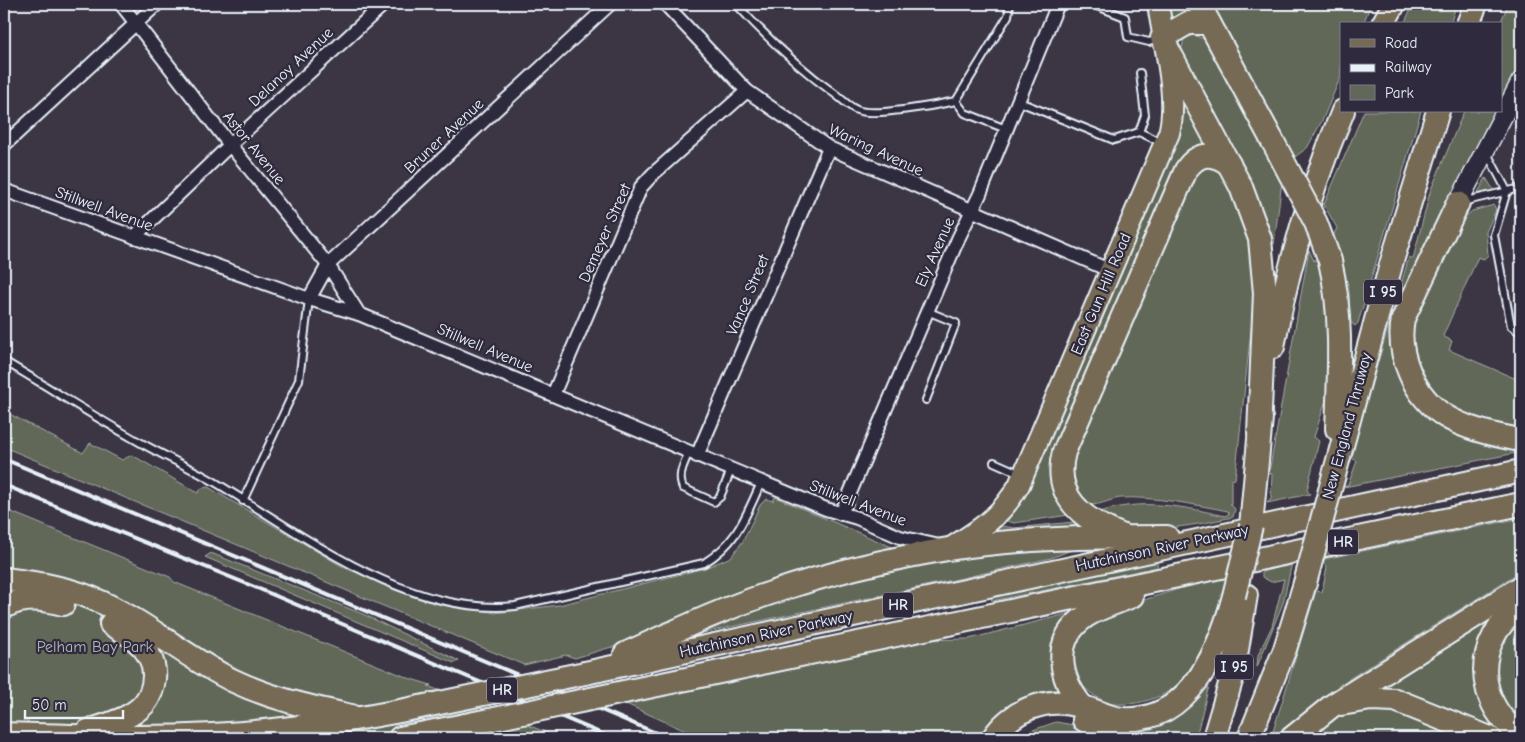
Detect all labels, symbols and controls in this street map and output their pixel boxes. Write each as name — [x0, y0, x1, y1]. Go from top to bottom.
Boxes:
legend — [1340, 22, 1502, 112]
street label: Delanoy Avenue — [245, 23, 337, 111]
text: Road — [1385, 34, 1417, 52]
text: Railway — [1385, 58, 1432, 76]
text: Park — [1385, 84, 1414, 102]
street label: Bruner Avenue — [401, 95, 487, 177]
street label: Astor Avenue — [219, 108, 289, 188]
street label: Waring Avenue — [826, 120, 926, 180]
street label: Demeyer Street — [575, 181, 635, 285]
street label: Stillwell Avenue — [53, 183, 155, 235]
street label: Ely Avenue — [912, 214, 958, 290]
street label: East Gun Hill Road — [1067, 230, 1135, 358]
street label: Vance Street — [723, 252, 773, 338]
road number: I 95 — [1364, 280, 1402, 304]
street label: Stillwell Avenue — [434, 320, 536, 376]
street label: New England Thruway — [1319, 350, 1375, 501]
street label: Stillwell Avenue — [807, 476, 909, 530]
street label: Hutchinson River Parkway — [1074, 521, 1251, 575]
road number: HR — [1328, 530, 1358, 554]
road number: HR — [883, 592, 913, 618]
street label: Hutchinson River Parkway — [678, 607, 855, 661]
park label: Pelham Bay Park — [37, 638, 154, 656]
road number: I 95 — [1215, 654, 1253, 680]
road number: HR — [487, 678, 517, 702]
scale bar — [25, 687, 122, 719]
text: 50 m — [32, 696, 67, 714]

